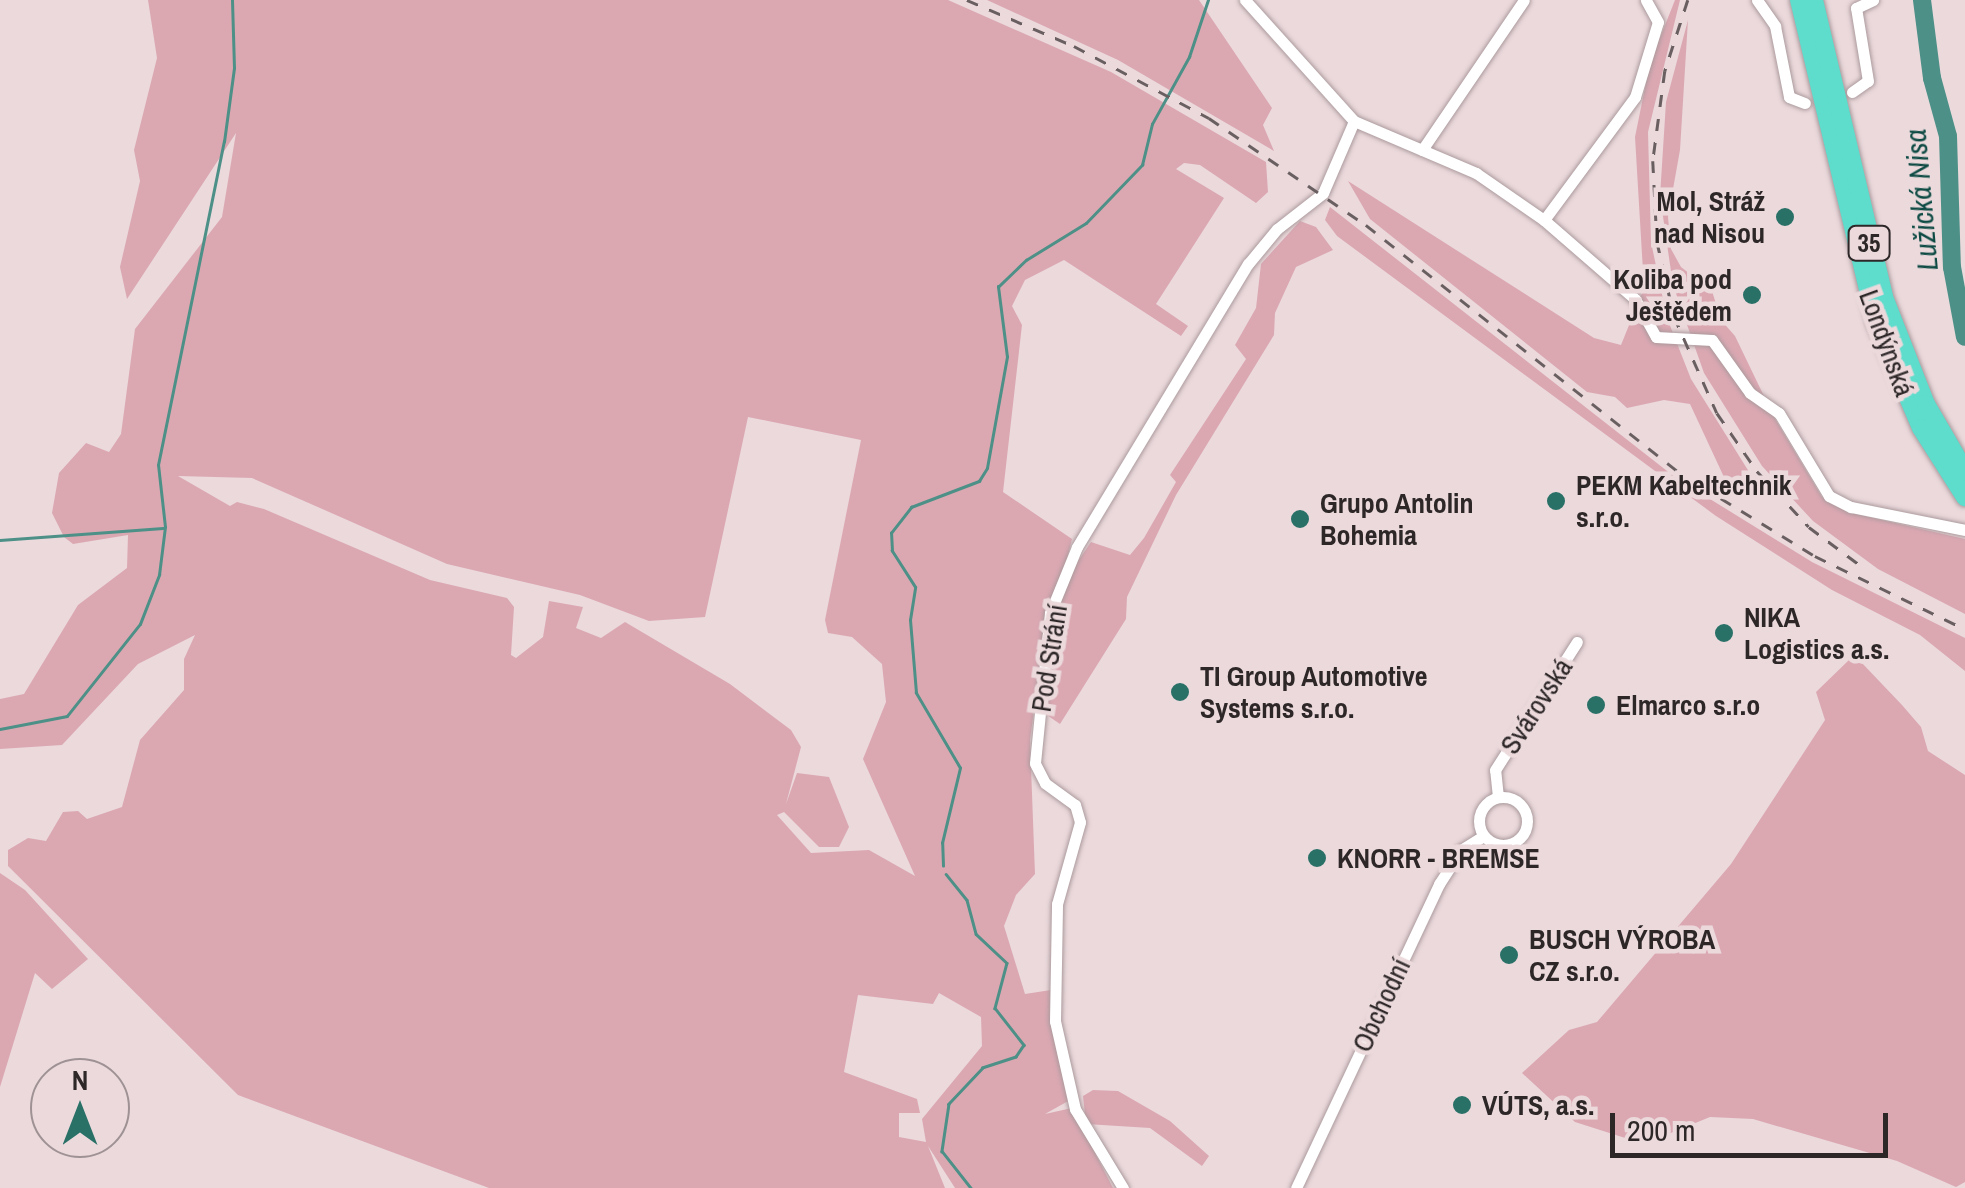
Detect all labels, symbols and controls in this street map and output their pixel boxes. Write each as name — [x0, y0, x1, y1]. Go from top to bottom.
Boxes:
water label: Lužická Nisa — [1897, 128, 1945, 272]
place label: Mol, Stráž nad Nisou — [1654, 184, 1765, 250]
marker: Mol, Stráž nad Nisou — [1774, 206, 1796, 228]
road number: 35 — [1846, 223, 1892, 263]
place label: Koliba pod Ještědem — [1613, 262, 1732, 328]
marker: Koliba pod Ještědem — [1741, 284, 1763, 306]
street label: Londýnská — [1852, 285, 1922, 401]
place label: PEKM Kabeltechnik s.r.o. — [1576, 468, 1792, 534]
place label: Grupo Antolin Bohemia — [1320, 486, 1474, 552]
marker: PEKM Kabeltechnik s.r.o. — [1545, 490, 1567, 512]
marker: Grupo Antolin Bohemia — [1289, 508, 1311, 530]
place label: NIKA Logistics a.s. — [1744, 600, 1889, 666]
street label: Pod Strání — [1024, 602, 1074, 714]
marker: NIKA Logistics a.s. — [1713, 622, 1735, 644]
street label: Svárovská — [1493, 652, 1579, 760]
place label: TI Group Automotive Systems s.r.o. — [1200, 659, 1428, 725]
marker: TI Group Automotive Systems s.r.o. — [1169, 681, 1191, 703]
place label: Elmarco s.r.o — [1616, 688, 1760, 722]
marker: Elmarco s.r.o — [1585, 694, 1607, 716]
place label: KNORR - BREMSE — [1337, 841, 1540, 875]
marker: KNORR - BREMSE — [1306, 847, 1328, 869]
place label: BUSCH VÝROBA CZ s.r.o. — [1529, 922, 1715, 988]
marker: BUSCH VÝROBA CZ s.r.o. — [1498, 944, 1520, 966]
street label: Obchodní — [1345, 953, 1417, 1057]
north arrow — [30, 1058, 130, 1158]
text: N — [72, 1061, 88, 1099]
place label: VÚTS, a.s. — [1482, 1088, 1594, 1122]
scale bar — [1615, 1093, 1892, 1155]
marker: VÚTS, a.s. — [1451, 1094, 1473, 1116]
text: 200 m — [1627, 1110, 1695, 1150]

